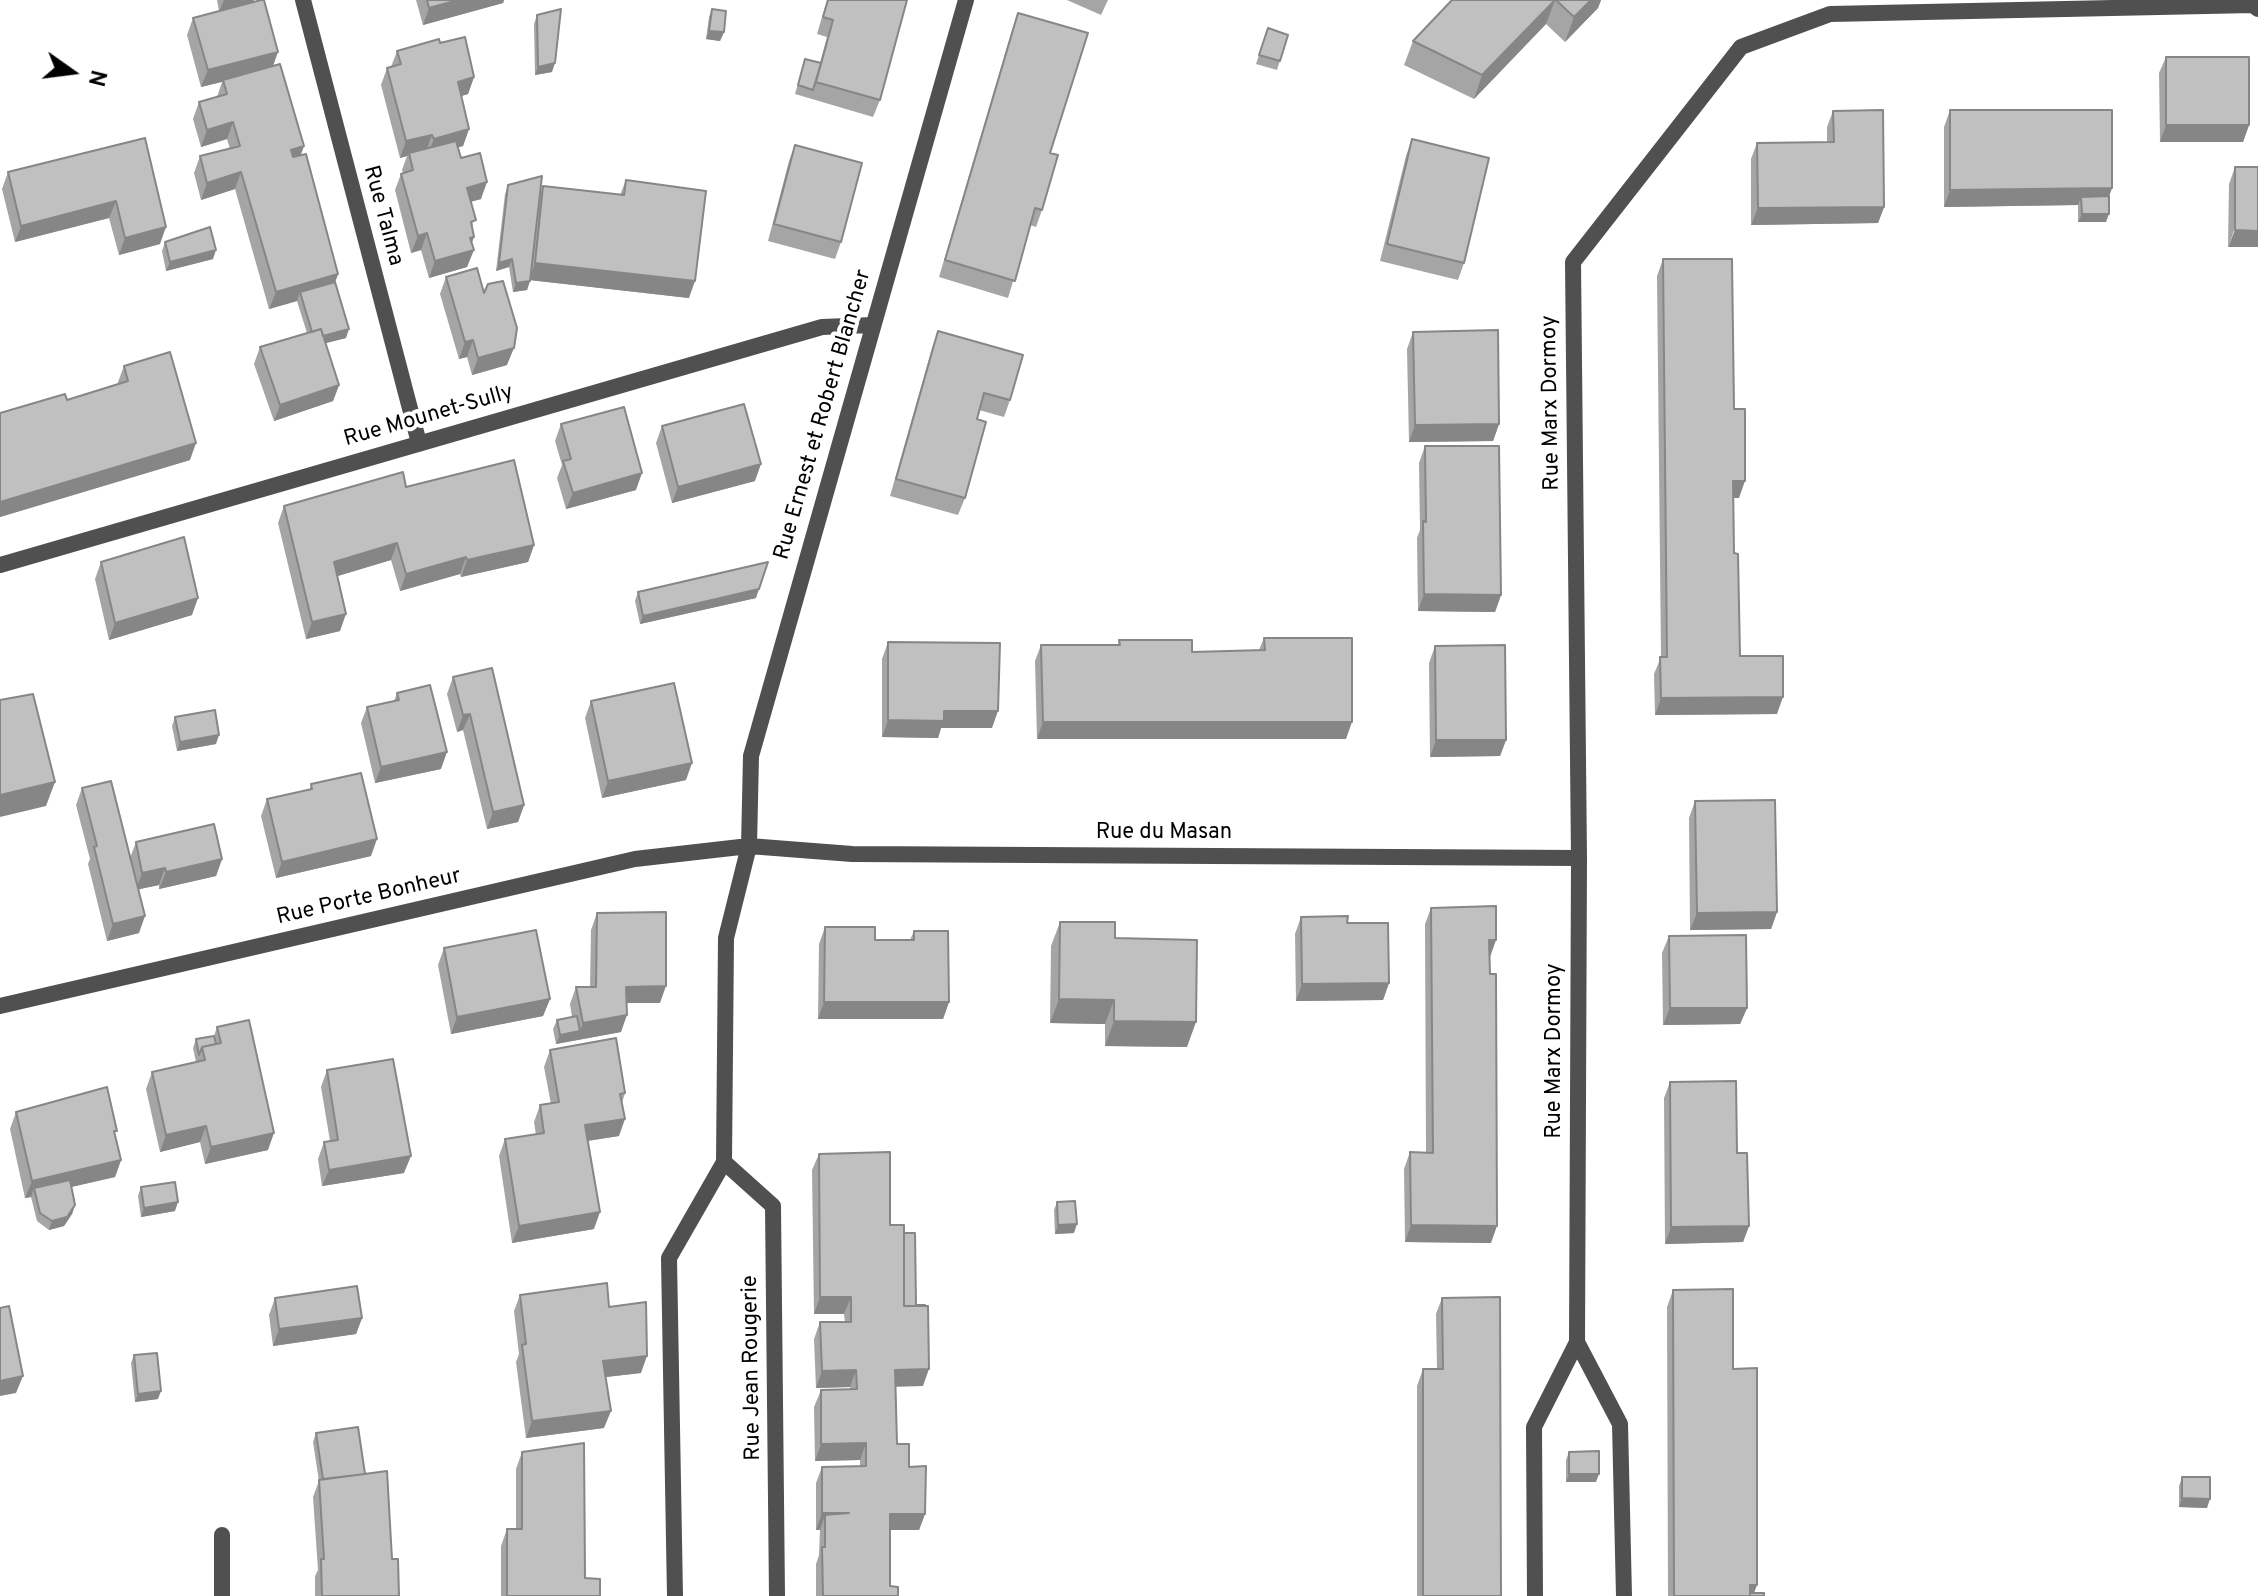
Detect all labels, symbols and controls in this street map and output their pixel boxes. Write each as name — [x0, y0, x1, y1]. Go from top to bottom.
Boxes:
north arrow — [32, 32, 112, 112]
text: N — [81, 67, 111, 89]
street label: Rue Talma — [356, 163, 408, 269]
street label: Rue Ernest et Robert Blancher — [770, 267, 878, 563]
street label: Rue Marx Dormoy — [1537, 315, 1567, 491]
street label: Rue Mounet-Sully — [341, 380, 517, 454]
street label: Rue du Masan — [1096, 821, 1232, 847]
street label: Rue Porte Bonheur — [274, 864, 464, 932]
street label: Rue Marx Dormoy — [1543, 963, 1569, 1139]
street label: Rue Jean Rougerie — [738, 1275, 768, 1461]

